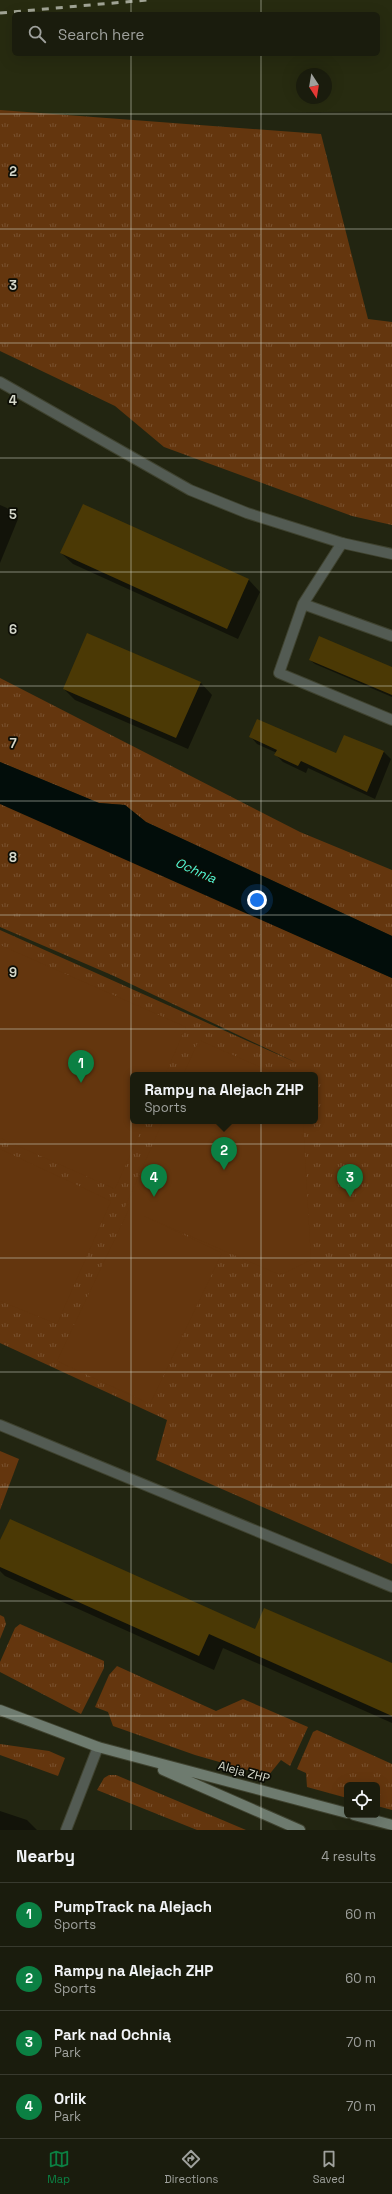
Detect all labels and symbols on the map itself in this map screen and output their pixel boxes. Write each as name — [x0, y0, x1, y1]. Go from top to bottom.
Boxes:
north arrow — [296, 68, 332, 104]
text: 2 — [9, 163, 17, 180]
text: 3 — [9, 277, 17, 294]
text: 4 — [9, 392, 17, 409]
text: 5 — [9, 506, 17, 523]
text: 6 — [9, 621, 17, 638]
text: 7 — [9, 735, 17, 752]
text: 8 — [9, 849, 17, 866]
water label: Ochnia — [173, 854, 219, 887]
your location — [247, 890, 267, 910]
text: 9 — [9, 964, 17, 981]
pin: 1 — [68, 1050, 94, 1083]
pin: 2 — [211, 1137, 237, 1170]
pin: 4 — [141, 1164, 167, 1197]
pin: 3 — [337, 1164, 363, 1197]
street label: Aleja ZHP — [217, 1757, 271, 1787]

